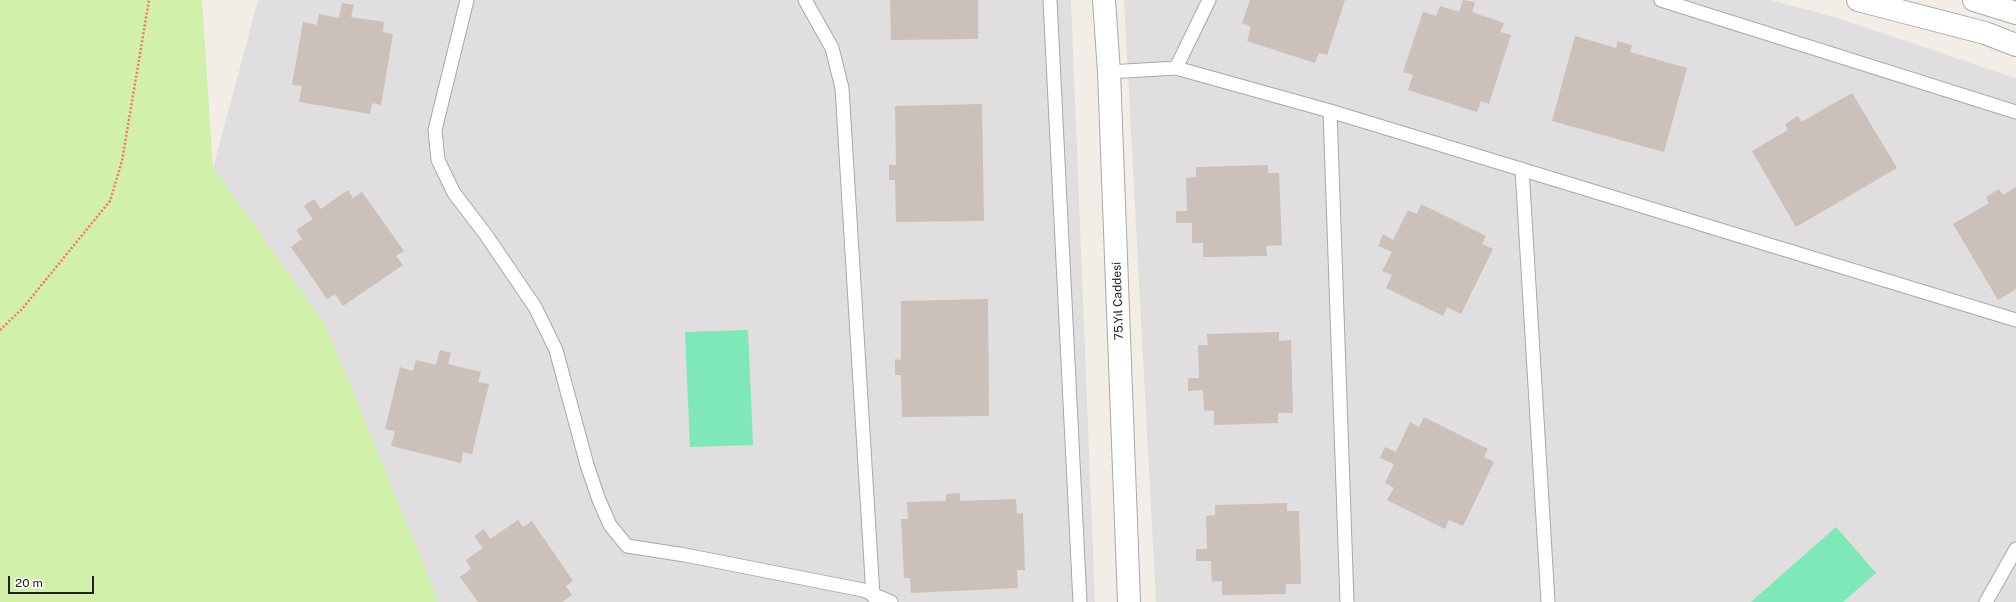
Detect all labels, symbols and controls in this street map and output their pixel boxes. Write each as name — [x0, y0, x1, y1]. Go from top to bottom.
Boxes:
street label: 75.Yıl Caddesi — [1109, 262, 1127, 340]
scale bar — [10, 568, 96, 594]
text: 20 m — [15, 576, 43, 590]

